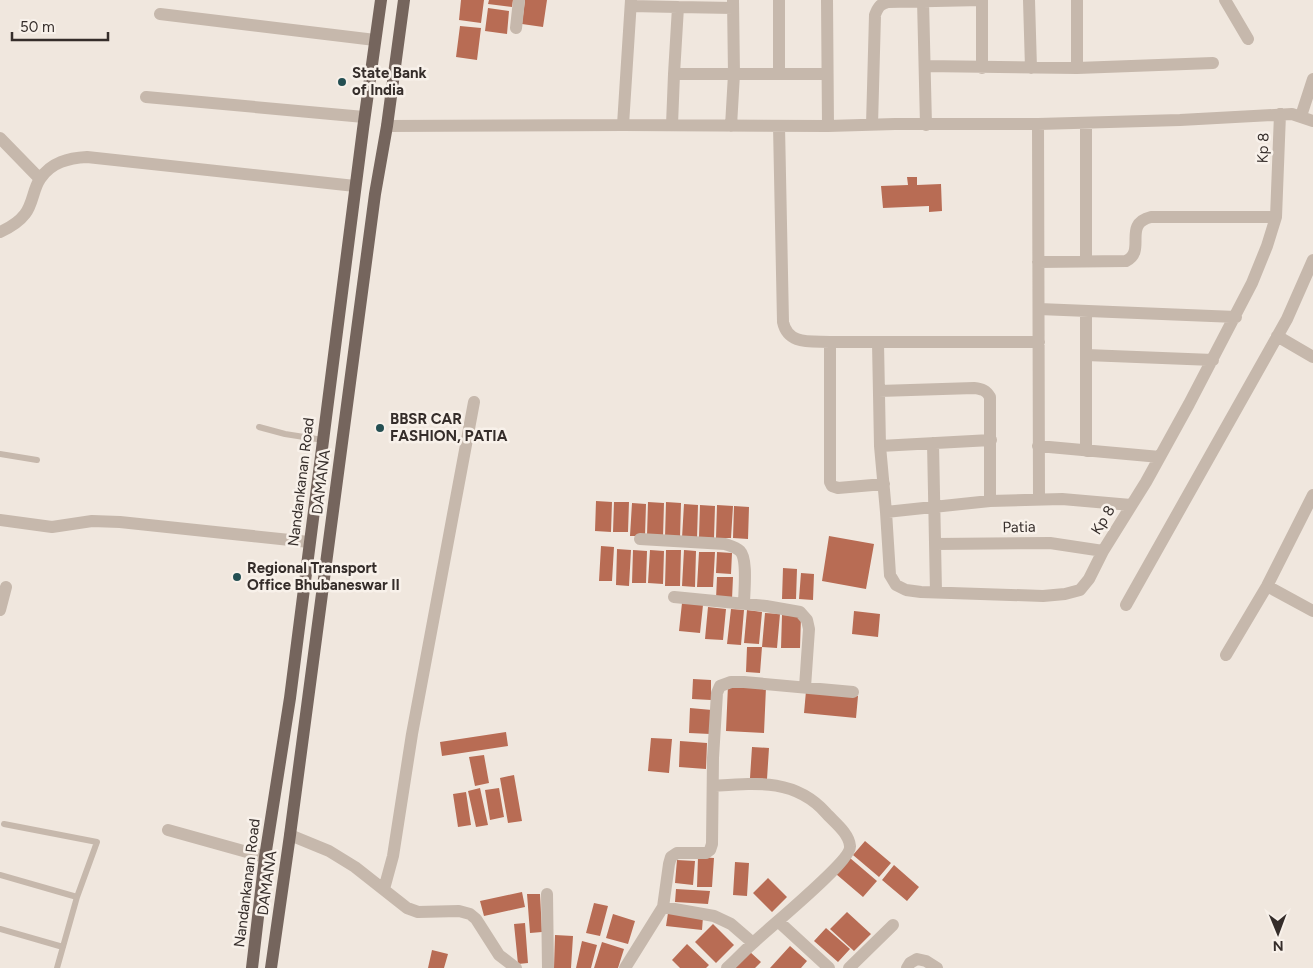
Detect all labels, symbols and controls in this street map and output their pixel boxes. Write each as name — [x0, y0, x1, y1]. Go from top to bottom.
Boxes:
scale bar — [12, 10, 109, 42]
text: 50 m — [20, 18, 55, 36]
place label: State Bank of India — [352, 64, 427, 99]
marker: State Bank of India — [336, 76, 348, 88]
street label: Kp 8 — [1253, 132, 1273, 164]
place label: BBSR CAR FASHION, PATIA — [390, 410, 508, 445]
street label: Nandankanan Road — [284, 416, 318, 548]
marker: BBSR CAR FASHION, PATIA — [374, 422, 386, 434]
street label: DAMANA — [308, 449, 334, 515]
street label: Kp 8 — [1087, 502, 1119, 538]
street label: Patia — [1002, 518, 1036, 536]
place label: Regional Transport Office Bhubaneswar II — [247, 559, 400, 594]
marker: Regional Transport Office Bhubaneswar II — [231, 571, 243, 583]
street label: Nandankanan Road — [230, 817, 264, 949]
street label: DAMANA — [254, 850, 280, 916]
north arrow — [1253, 908, 1303, 958]
text: N — [1273, 937, 1284, 954]

